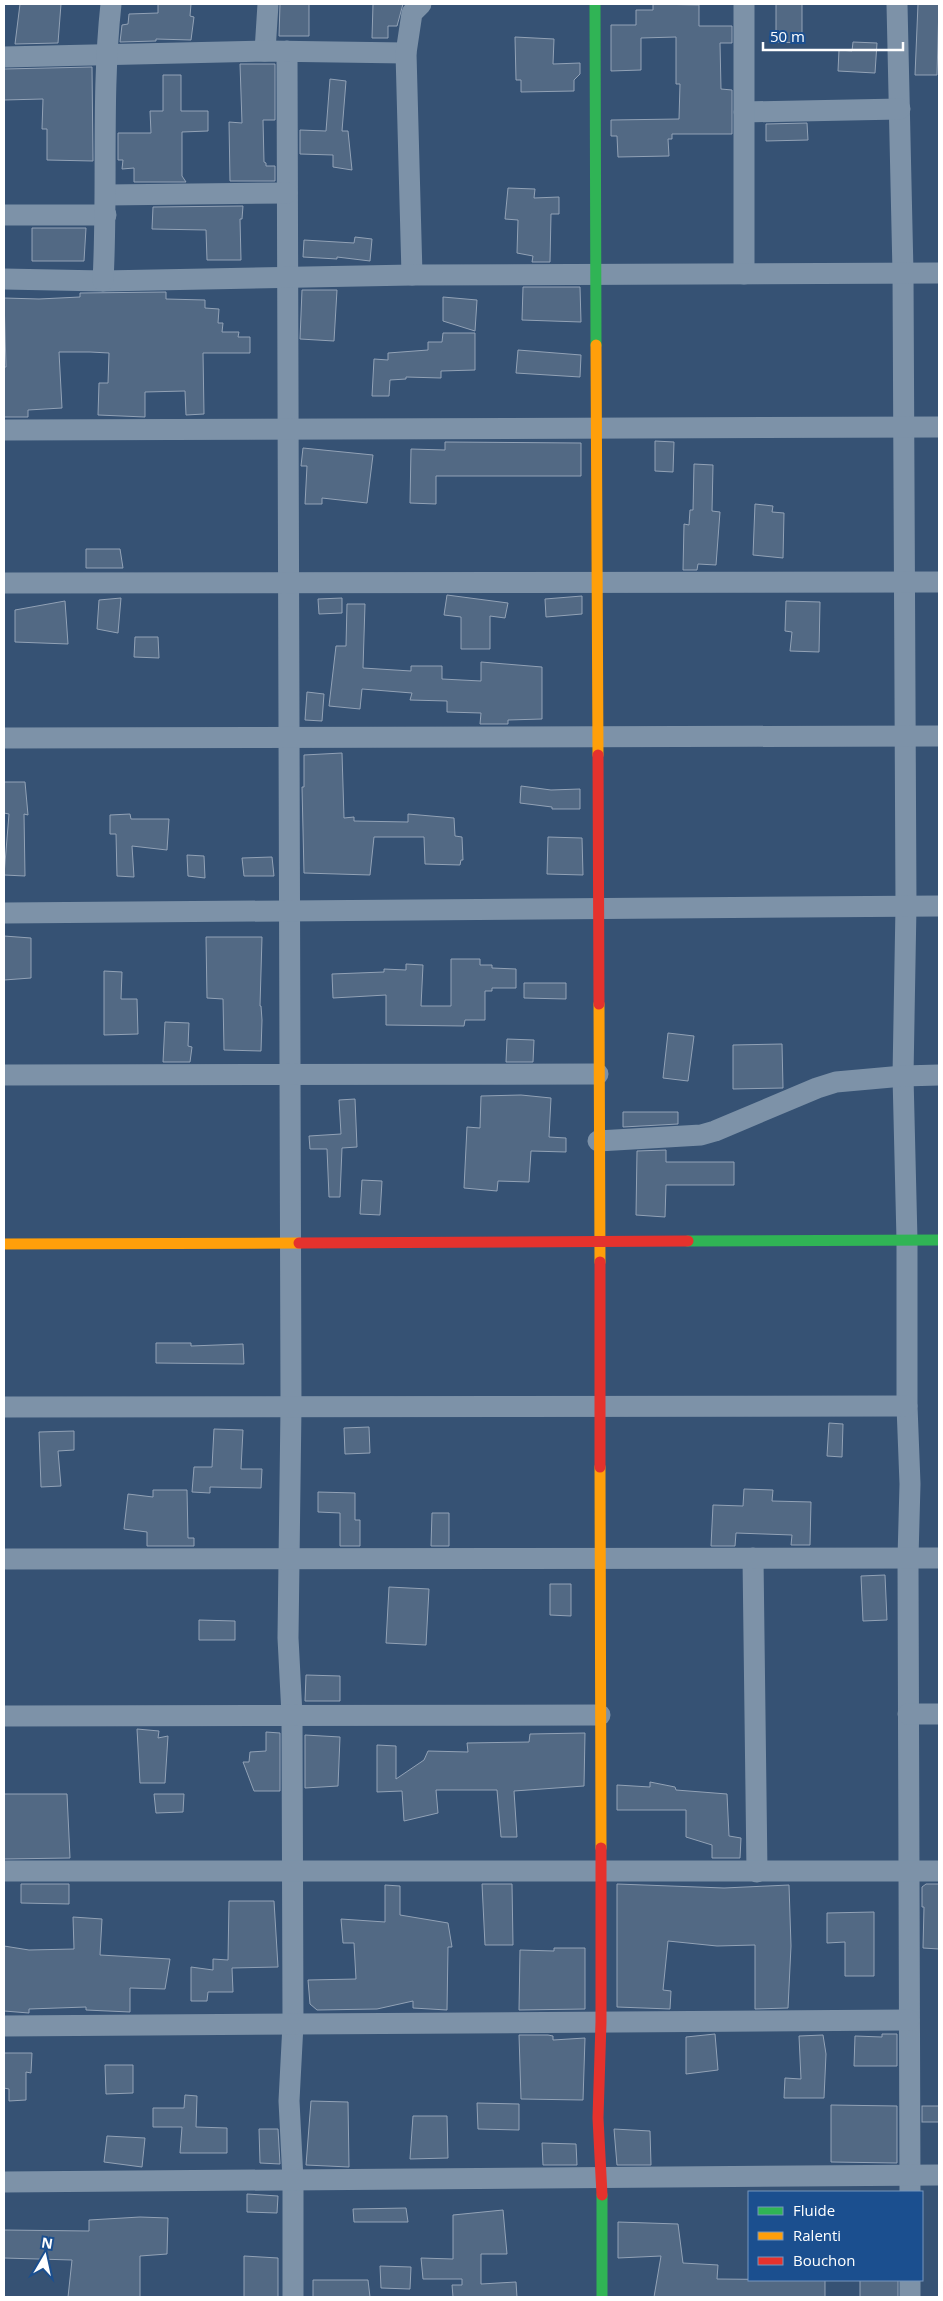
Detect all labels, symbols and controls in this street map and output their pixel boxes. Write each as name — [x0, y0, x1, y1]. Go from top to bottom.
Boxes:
scale bar — [763, 20, 903, 52]
text: 50 m — [770, 26, 805, 46]
legend — [748, 2191, 923, 2281]
text: Fluide — [793, 2200, 835, 2220]
text: Ralenti — [793, 2225, 841, 2245]
north arrow — [20, 2231, 70, 2281]
text: N — [40, 2232, 54, 2253]
text: Bouchon — [793, 2250, 856, 2270]

